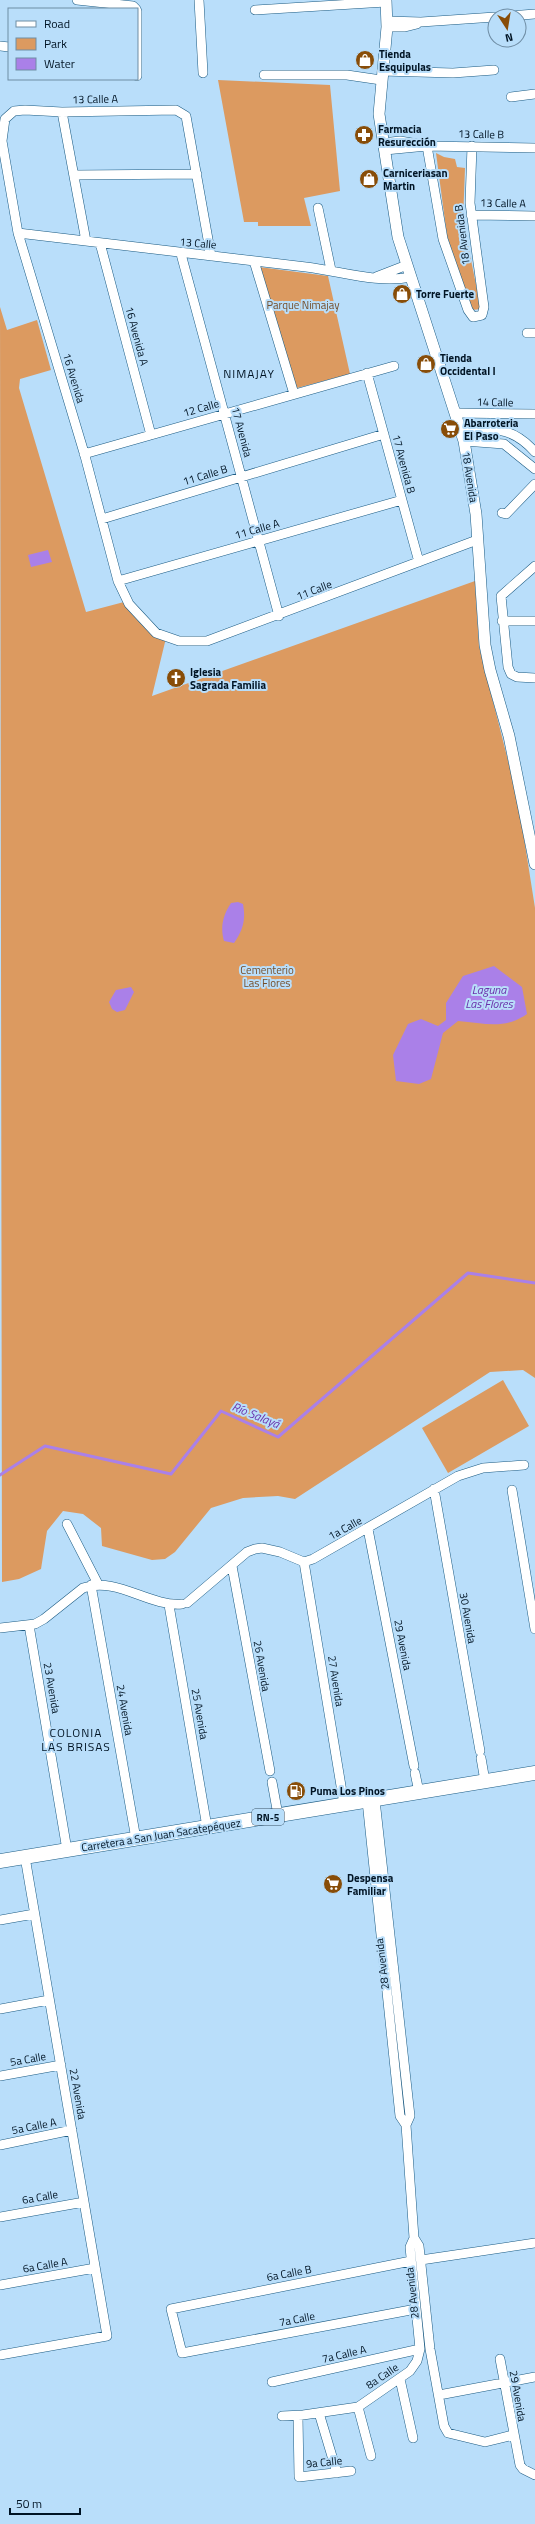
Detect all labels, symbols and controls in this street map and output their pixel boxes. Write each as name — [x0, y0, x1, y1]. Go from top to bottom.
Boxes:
legend — [8, 8, 138, 80]
north arrow — [487, 8, 527, 48]
text: Road — [44, 14, 70, 33]
text: N — [504, 29, 514, 46]
text: Park — [44, 34, 67, 53]
place label: Tienda Esquipulas — [379, 46, 431, 75]
shop icon: Tienda Esquipulas — [354, 49, 376, 71]
text: Water — [44, 54, 75, 73]
street label: 13 Calle A — [72, 91, 118, 107]
place label: Farmacia Resurección — [378, 121, 436, 150]
pharmacy icon: Farmacia Resurección — [353, 124, 375, 146]
street label: 13 Calle B — [458, 126, 504, 142]
place label: Carniceriasan Martin — [383, 165, 448, 194]
shop icon: Carniceriasan Martin — [358, 168, 380, 190]
street label: 13 Calle A — [480, 195, 526, 211]
street label: 18 Avenida B — [450, 204, 474, 266]
street label: 13 Calle — [179, 233, 218, 253]
shop icon: Torre Fuerte — [391, 283, 413, 305]
place label: Torre Fuerte — [416, 286, 475, 302]
park label: Parque Nimajay — [267, 297, 340, 313]
street label: 16 Avenida A — [121, 305, 153, 368]
place label: Tienda Occidental I — [440, 350, 496, 379]
street label: 16 Avenida — [59, 351, 89, 405]
shop icon: Tienda Occidental I — [415, 353, 437, 375]
district label: NIMAJAY — [223, 364, 275, 383]
street label: 14 Calle — [476, 394, 514, 410]
street label: 12 Calle — [181, 395, 221, 421]
street label: 17 Avenida — [228, 405, 257, 459]
place label: Abarroteria El Paso — [464, 415, 519, 444]
supermarket icon: Abarroteria El Paso — [439, 418, 461, 440]
street label: 17 Avenida B — [388, 433, 420, 496]
street label: 18 Avenida — [458, 450, 482, 504]
street label: 11 Calle B — [181, 461, 230, 489]
street label: 11 Calle A — [233, 515, 282, 543]
street label: 11 Calle — [294, 576, 334, 604]
place label: Iglesia Sagrada Familia — [190, 664, 266, 693]
church icon: Iglesia Sagrada Familia — [165, 667, 187, 689]
park label: Cementerio Las Flores — [240, 962, 294, 991]
water label: Laguna Las Flores — [465, 980, 514, 1013]
water label: Río Salayá — [229, 1397, 284, 1433]
street label: 1a Calle — [325, 1512, 365, 1544]
street label: 30 Avenida — [456, 1591, 480, 1645]
street label: 29 Avenida — [390, 1618, 416, 1672]
street label: 26 Avenida — [250, 1639, 274, 1693]
street label: 27 Avenida — [324, 1654, 348, 1708]
street label: 23 Avenida — [40, 1661, 64, 1715]
street label: 24 Avenida — [113, 1683, 137, 1737]
street label: 25 Avenida — [188, 1687, 212, 1741]
district label: COLONIA LAS BRISAS — [41, 1723, 111, 1756]
fuel station icon: Puma Los Pinos — [285, 1780, 307, 1802]
place label: Puma Los Pinos — [310, 1783, 385, 1799]
road number: RN-5 — [252, 1809, 284, 1825]
street label: Carretera a San Juan Sacatepéquez — [80, 1815, 242, 1855]
place label: Despensa Familiar — [347, 1870, 394, 1899]
supermarket icon: Despensa Familiar — [322, 1873, 344, 1895]
street label: 28 Avenida — [371, 1937, 393, 1991]
street label: 5a Calle — [9, 2048, 48, 2070]
street label: 22 Avenida — [66, 2067, 90, 2121]
street label: 5a Calle A — [10, 2114, 58, 2138]
street label: 6a Calle — [21, 2186, 60, 2208]
street label: 6a Calle A — [21, 2253, 69, 2277]
street label: 6a Calle B — [265, 2261, 313, 2285]
street label: 28 Avenida — [401, 2266, 423, 2319]
street label: 7a Calle — [278, 2308, 317, 2330]
street label: 7a Calle A — [320, 2341, 368, 2367]
street label: 8a Calle — [363, 2359, 402, 2393]
street label: 29 Avenida — [506, 2369, 530, 2423]
street label: 9a Calle — [305, 2452, 343, 2472]
scale bar — [10, 2490, 80, 2516]
text: 50 m — [16, 2494, 42, 2513]

